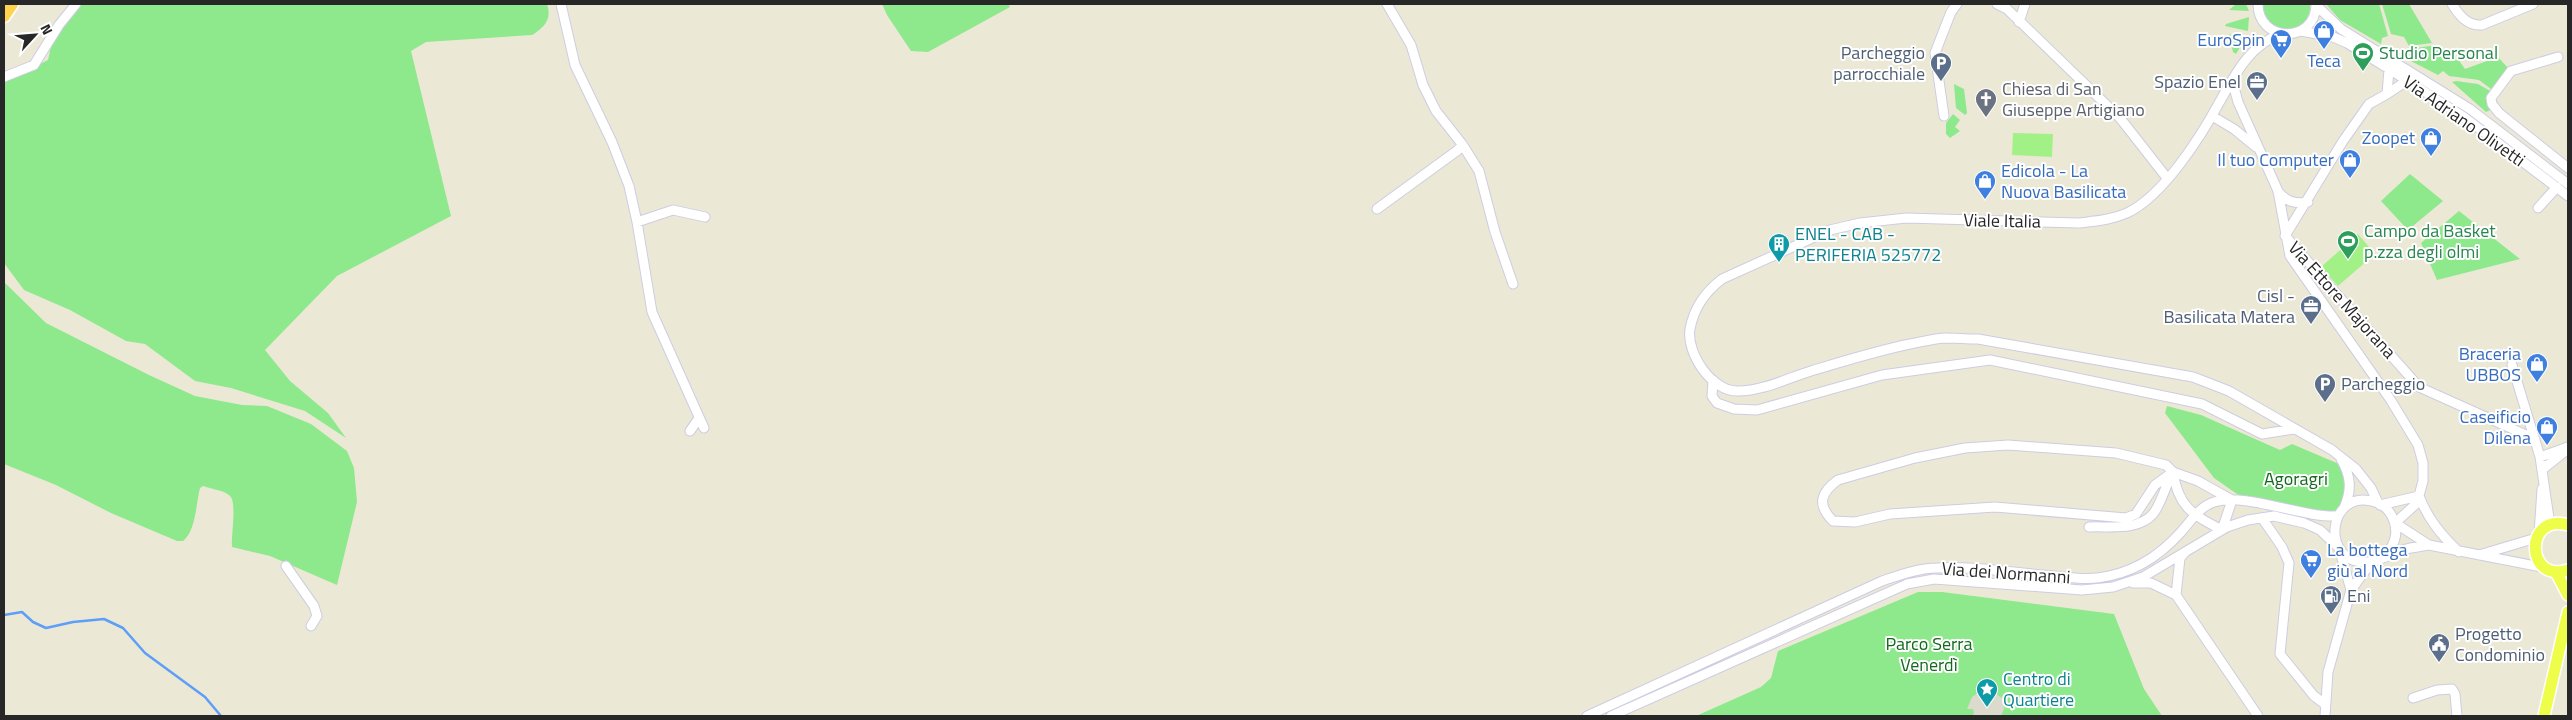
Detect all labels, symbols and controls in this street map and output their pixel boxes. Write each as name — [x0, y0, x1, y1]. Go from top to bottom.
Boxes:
north arrow — [10, 10, 60, 60]
shop icon: Teca — [2312, 19, 2336, 50]
text: N — [36, 20, 59, 38]
place label: EuroSpin — [2197, 26, 2265, 53]
supermarket icon: EuroSpin — [2269, 28, 2293, 59]
place label: Parcheggio parrocchiale — [1833, 39, 1925, 87]
place label: Studio Personal — [2379, 39, 2498, 66]
sports icon: Studio Personal — [2351, 41, 2375, 72]
place label: Teca — [2307, 47, 2341, 74]
parking icon: Parcheggio parrocchiale — [1929, 51, 1953, 82]
place label: Spazio Enel — [2154, 68, 2241, 95]
street label: Via Adriano Olivetti — [2398, 68, 2531, 173]
office icon: Spazio Enel — [2245, 70, 2269, 101]
place label: Chiesa di San Giuseppe Artigiano — [2002, 75, 2145, 123]
church icon: Chiesa di San Giuseppe Artigiano — [1974, 87, 1998, 118]
place label: Zoopet — [2362, 124, 2416, 151]
shop icon: Zoopet — [2419, 126, 2443, 157]
place label: Il tuo Computer — [2217, 146, 2334, 173]
shop icon: Il tuo Computer — [2338, 148, 2362, 179]
place label: Edicola - La Nuova Basilicata — [2001, 157, 2126, 205]
shop icon: Edicola - La Nuova Basilicata — [1973, 169, 1997, 200]
street label: Viale Italia — [1963, 206, 2041, 235]
place label: Campo da Basket p.zza degli olmi — [2364, 217, 2496, 265]
place label: ENEL - CAB - PERIFERIA 525772 — [1795, 220, 1941, 268]
sports icon: Campo da Basket p.zza degli olmi — [2336, 229, 2360, 260]
building icon: ENEL - CAB - PERIFERIA 525772 — [1767, 232, 1791, 263]
street label: Via Ettore Majorana — [2282, 235, 2403, 364]
place label: Cisl - Basilicata Matera — [2164, 282, 2295, 330]
office icon: Cisl - Basilicata Matera — [2299, 294, 2323, 325]
place label: Braceria UBBOS — [2459, 340, 2521, 388]
shop icon: Braceria UBBOS — [2525, 352, 2549, 383]
place label: Parcheggio — [2341, 370, 2425, 397]
parking icon: Parcheggio — [2313, 372, 2337, 403]
place label: Caseificio Dilena — [2460, 403, 2531, 451]
shop icon: Caseificio Dilena — [2535, 415, 2559, 446]
park label: Agoragri — [2264, 465, 2328, 492]
place label: La bottega giù al Nord — [2327, 536, 2408, 584]
supermarket icon: La bottega giù al Nord — [2299, 548, 2323, 579]
street label: Via dei Normanni — [1941, 555, 2071, 590]
place label: Eni — [2347, 582, 2371, 609]
fuel station icon: Eni — [2319, 584, 2343, 615]
place label: Progetto Condominio — [2455, 620, 2545, 668]
park label: Parco Serra Venerdì — [1885, 630, 1973, 678]
public building icon: Progetto Condominio — [2427, 632, 2451, 663]
place label: Centro di Quartiere — [2003, 665, 2074, 713]
place icon: Centro di Quartiere — [1975, 677, 1999, 708]

